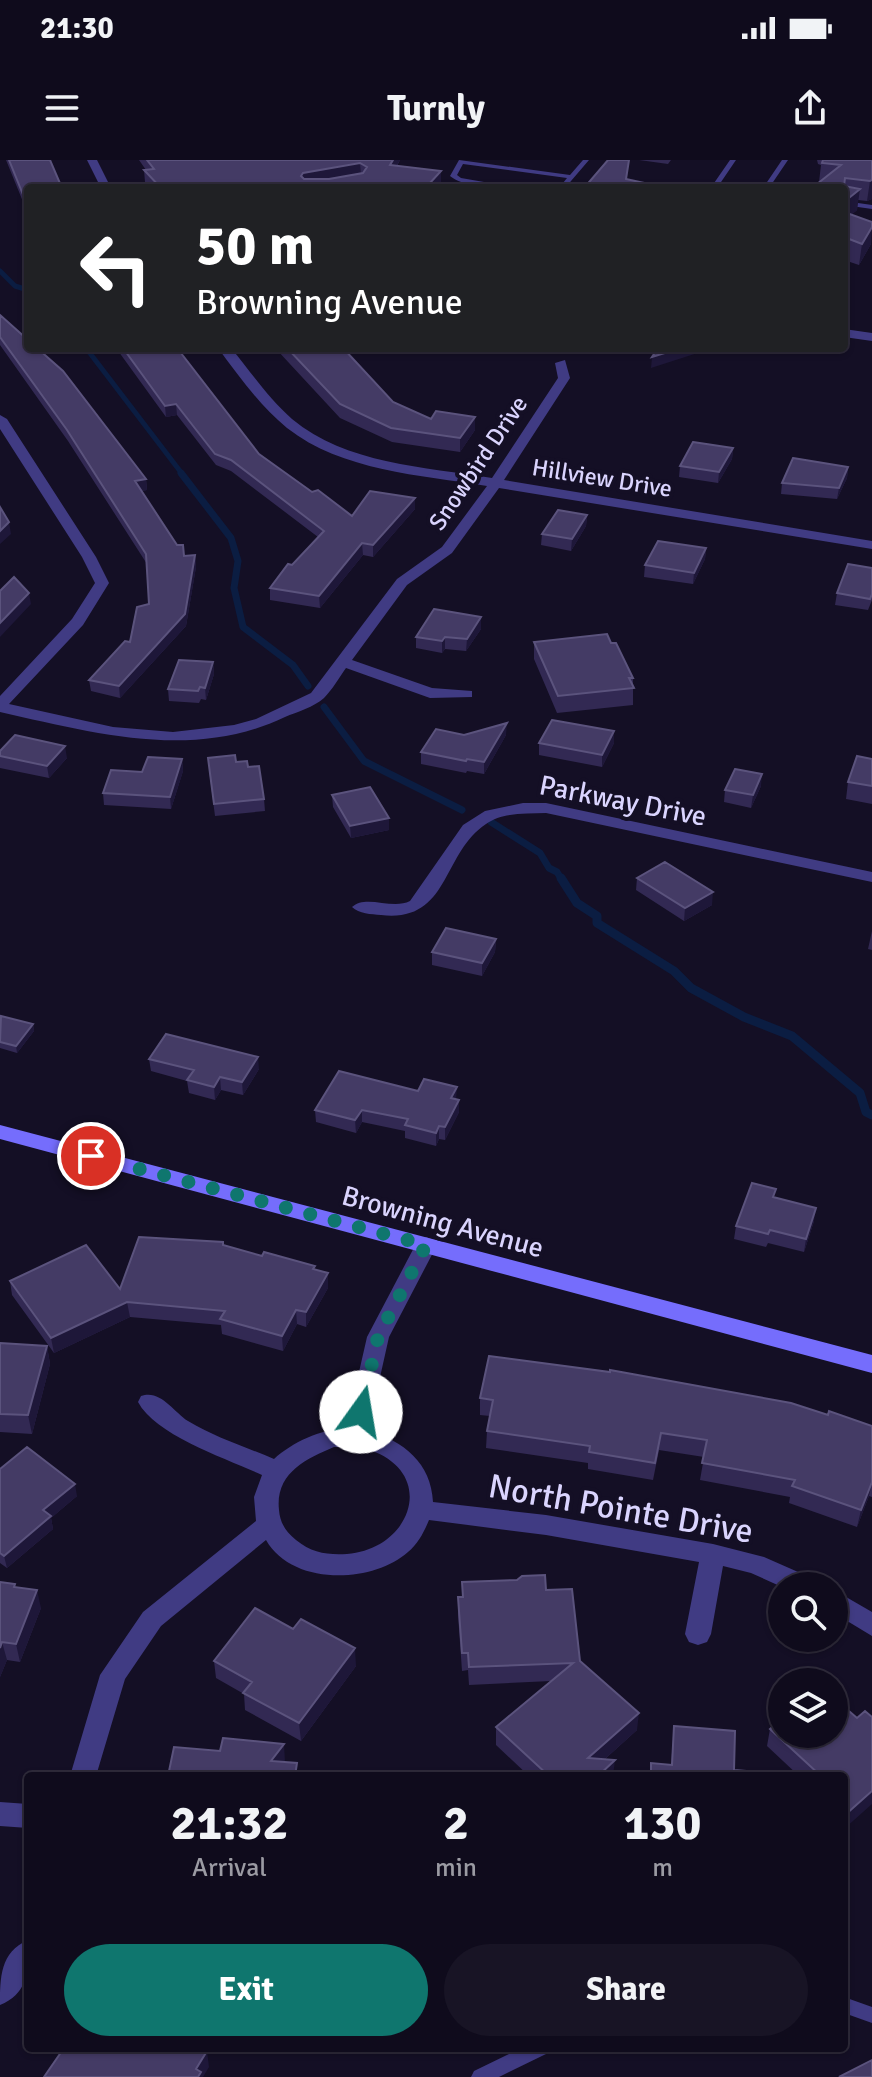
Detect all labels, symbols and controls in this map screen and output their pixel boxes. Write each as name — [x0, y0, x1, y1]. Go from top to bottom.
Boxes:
text: 21:30 — [40, 10, 114, 47]
icon: menu — [40, 86, 84, 130]
text: Turnly — [387, 86, 485, 131]
icon: share — [788, 86, 832, 130]
text: 50 m — [196, 211, 314, 280]
icon: left — [64, 216, 168, 320]
text: Browning Avenue — [196, 280, 463, 325]
street label: Snowbird Drive — [422, 390, 534, 536]
street label: Hillview Drive — [530, 452, 674, 504]
street label: Parkway Drive — [536, 768, 709, 834]
pin — [57, 1122, 125, 1190]
icon: arrive — [69, 1134, 113, 1178]
street label: Browning Avenue — [338, 1179, 547, 1265]
position arrow — [319, 1370, 403, 1454]
street label: North Pointe Drive — [485, 1465, 756, 1553]
map controls — [768, 1572, 848, 1748]
button: search — [768, 1572, 848, 1652]
button: layers — [768, 1668, 848, 1748]
text: 21:32 — [171, 1794, 288, 1853]
text: 2 — [443, 1794, 469, 1853]
text: 130 — [624, 1794, 701, 1853]
text: Arrival — [192, 1852, 267, 1884]
text: min — [435, 1852, 477, 1884]
text: m — [652, 1852, 673, 1884]
button: Exit — [64, 1944, 428, 2036]
button: Share — [444, 1944, 808, 2036]

